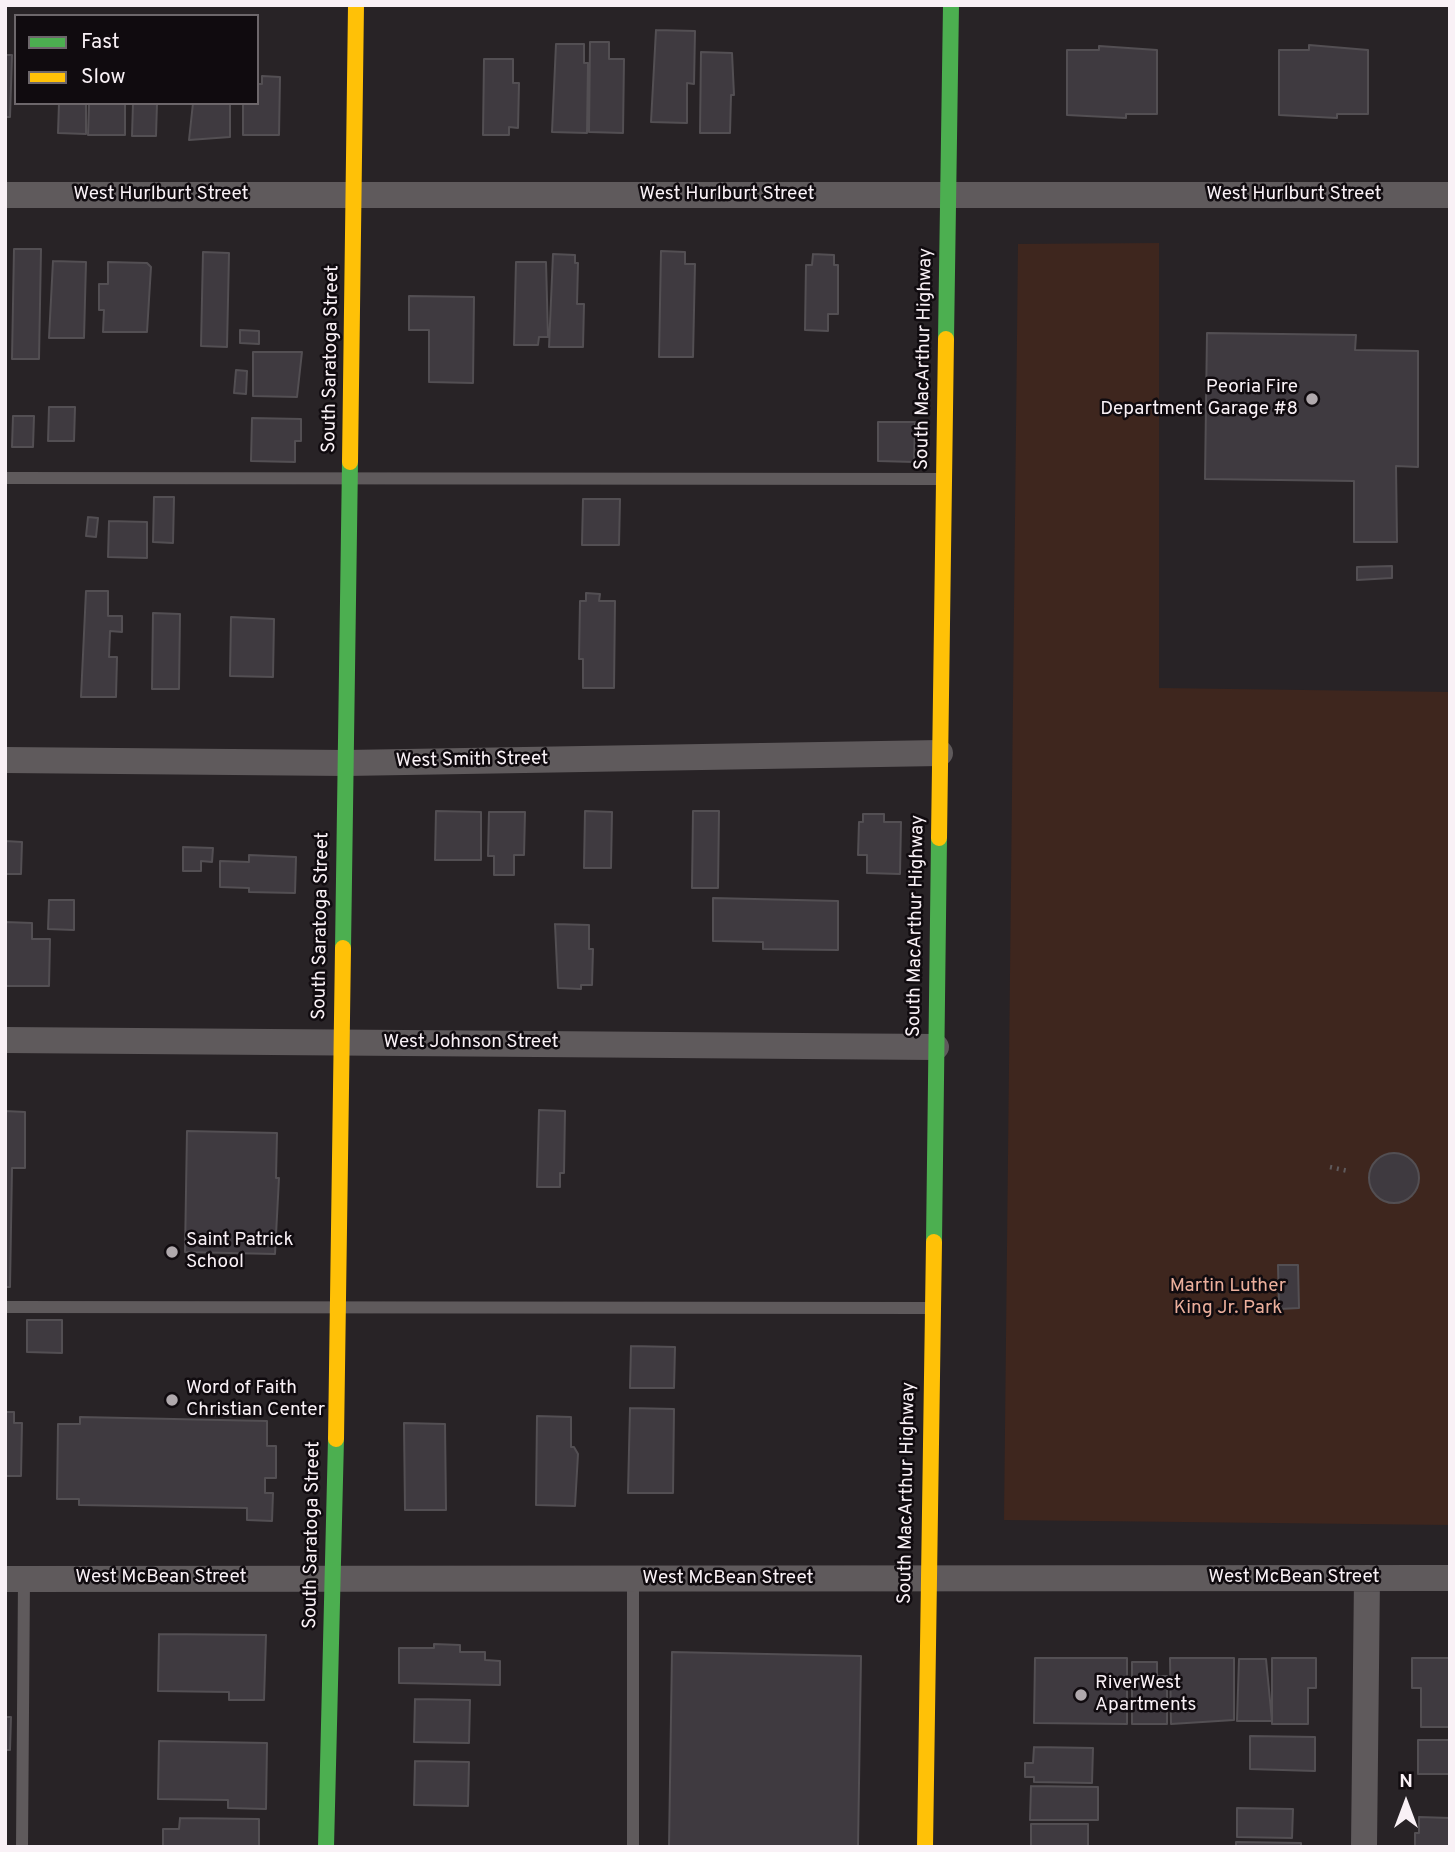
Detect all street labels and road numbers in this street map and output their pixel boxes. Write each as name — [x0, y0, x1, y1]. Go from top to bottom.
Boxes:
street label: West Hurlburt Street — [73, 184, 249, 206]
street label: West Hurlburt Street — [639, 184, 815, 206]
street label: West Hurlburt Street — [1206, 184, 1382, 206]
street label: South MacArthur Highway — [912, 248, 938, 470]
street label: South Saratoga Street — [319, 265, 345, 453]
street label: West Smith Street — [396, 748, 548, 774]
street label: South MacArthur Highway — [904, 815, 930, 1037]
street label: South Saratoga Street — [309, 832, 335, 1020]
street label: West Johnson Street — [383, 1032, 559, 1054]
street label: South MacArthur Highway — [895, 1382, 921, 1604]
street label: South Saratoga Street — [300, 1441, 326, 1629]
street label: West McBean Street — [75, 1567, 247, 1589]
street label: West McBean Street — [1208, 1567, 1380, 1589]
street label: West McBean Street — [642, 1568, 814, 1590]

